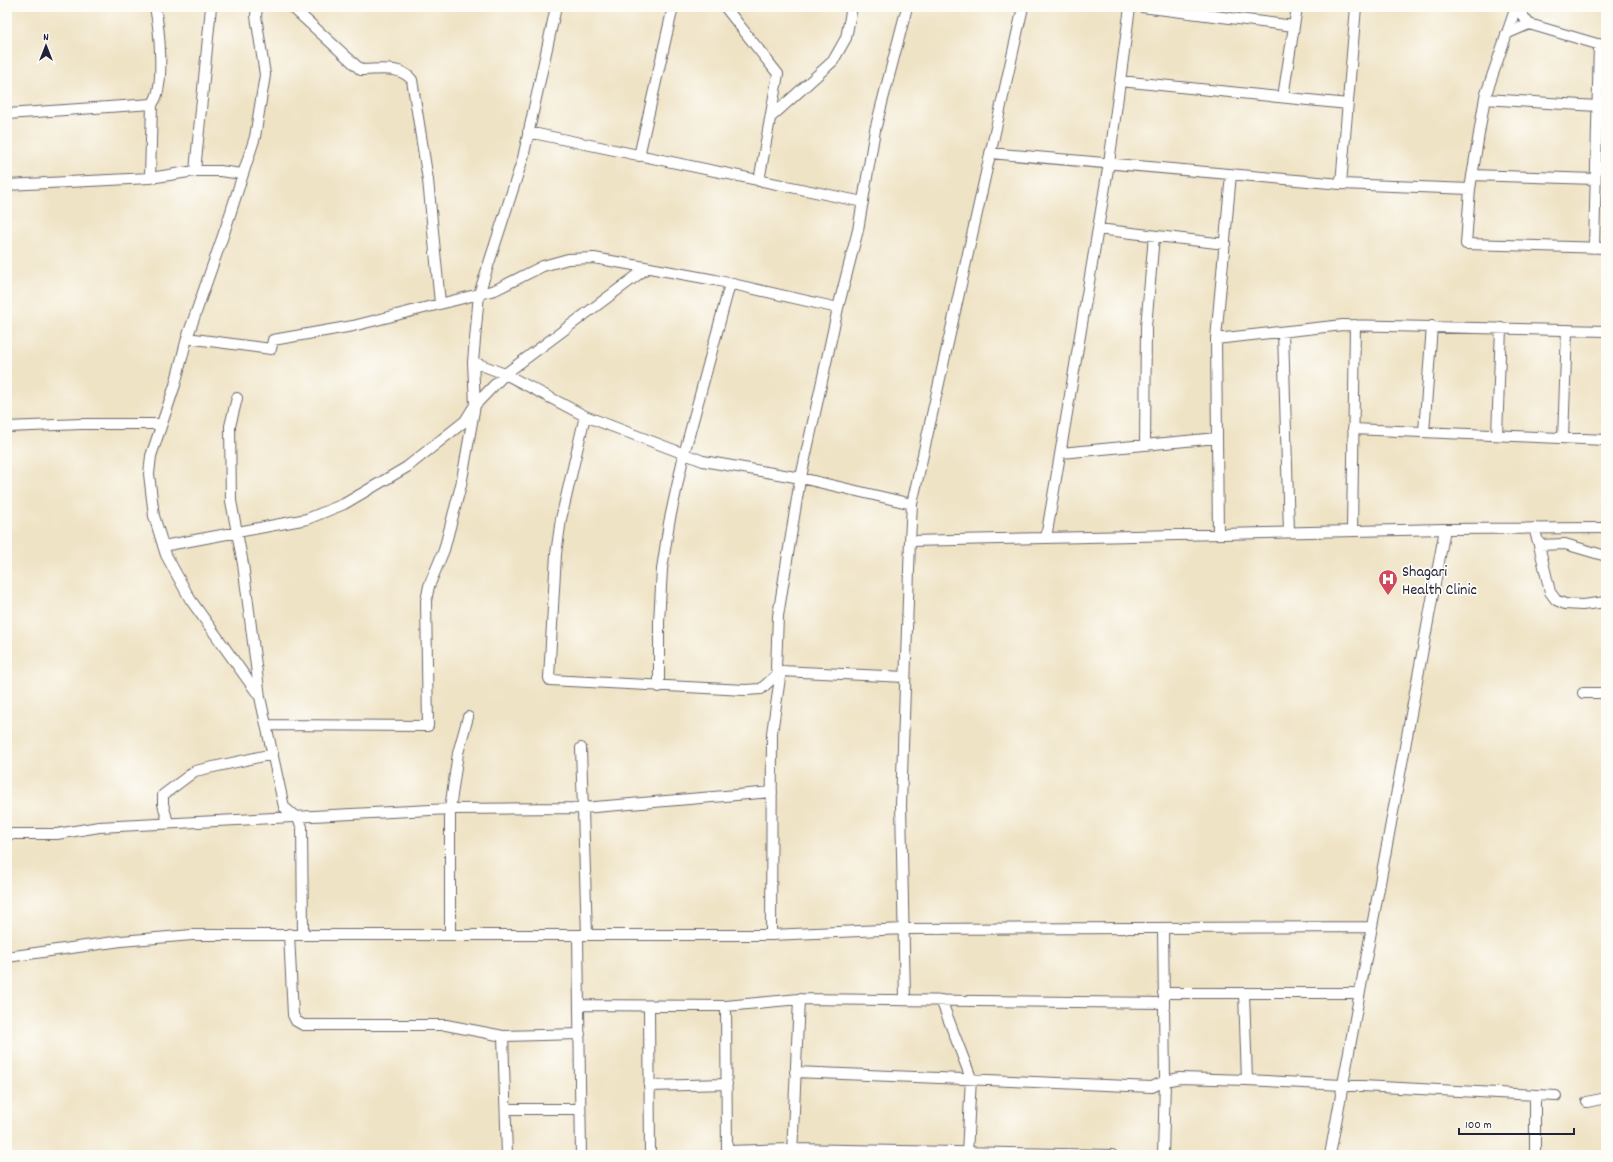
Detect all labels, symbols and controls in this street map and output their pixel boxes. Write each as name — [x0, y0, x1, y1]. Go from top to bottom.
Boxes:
north arrow — [26, 26, 66, 66]
text: N — [43, 30, 49, 46]
place label: Shagari Health Clinic — [1402, 561, 1477, 602]
hospital icon: Shagari Health Clinic — [1377, 568, 1399, 596]
scale bar — [1459, 1110, 1574, 1136]
text: 100 m — [1465, 1117, 1492, 1134]

